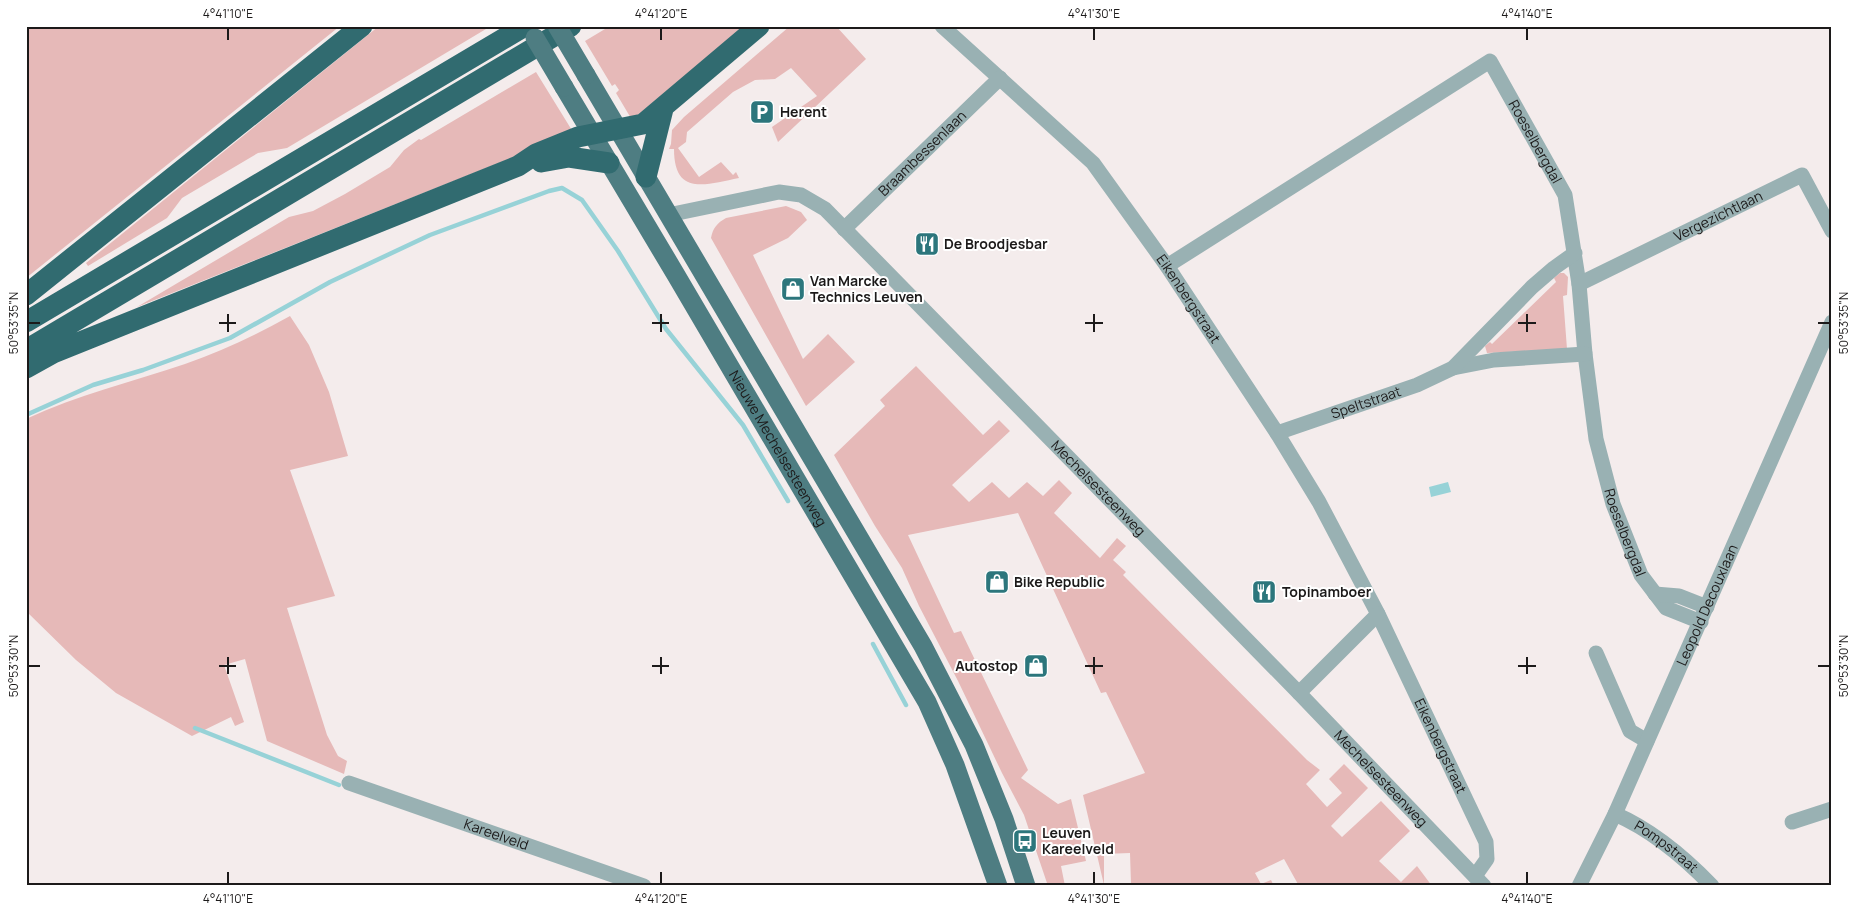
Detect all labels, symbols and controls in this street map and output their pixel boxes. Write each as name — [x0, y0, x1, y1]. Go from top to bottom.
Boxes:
text: 4°41'10"E — [203, 5, 253, 22]
text: 4°41'20"E — [635, 5, 687, 22]
text: 4°41'30"E — [1068, 5, 1120, 22]
text: 4°41'40"E — [1501, 5, 1553, 22]
street label: Roeselbergdal — [1505, 96, 1567, 187]
parking icon: Herent — [749, 99, 775, 125]
place label: Herent — [780, 102, 827, 121]
street label: Braambessenlaan — [874, 106, 970, 200]
street label: Vergezichtlaan — [1670, 186, 1766, 245]
restaurant icon: De Broodjesbar — [914, 231, 940, 257]
place label: De Broodjesbar — [944, 234, 1048, 253]
street label: Eikenbergstraat — [1153, 250, 1225, 347]
place label: Van Marcke Technics Leuven — [810, 271, 923, 306]
shop icon: Van Marcke Technics Leuven — [780, 276, 806, 302]
text: 50°53'35"N — [5, 292, 22, 354]
text: 50°53'35"N — [1835, 292, 1852, 354]
street label: Nieuwe Mechelsesteenweg — [725, 367, 832, 530]
street label: Speltstraat — [1328, 381, 1404, 423]
street label: Mechelsesteenweg — [1047, 436, 1150, 540]
street label: Roeselbergdal — [1600, 486, 1651, 579]
street label: Leopold Decouxlaan — [1672, 541, 1742, 668]
shop icon: Bike Republic — [984, 569, 1010, 595]
place label: Bike Republic — [1014, 572, 1105, 591]
restaurant icon: Topinamboer — [1251, 579, 1277, 605]
place label: Topinamboer — [1282, 582, 1372, 601]
text: 50°53'30"N — [5, 635, 22, 697]
text: 50°53'30"N — [1835, 635, 1852, 697]
shop icon: Autostop — [1023, 653, 1049, 679]
place label: Autostop — [955, 656, 1018, 675]
street label: Eikenbergstraat — [1410, 695, 1472, 797]
street label: Mechelsesteenweg — [1330, 726, 1432, 830]
street label: Kareelveld — [462, 814, 531, 854]
street label: Pompstraat — [1631, 816, 1703, 877]
place label: Leuven Kareelveld — [1042, 823, 1114, 858]
bus stop icon: Leuven Kareelveld — [1012, 828, 1038, 854]
text: 4°41'10"E — [203, 890, 253, 907]
text: 4°41'20"E — [635, 890, 687, 907]
text: 4°41'30"E — [1068, 890, 1120, 907]
text: 4°41'40"E — [1501, 890, 1553, 907]

